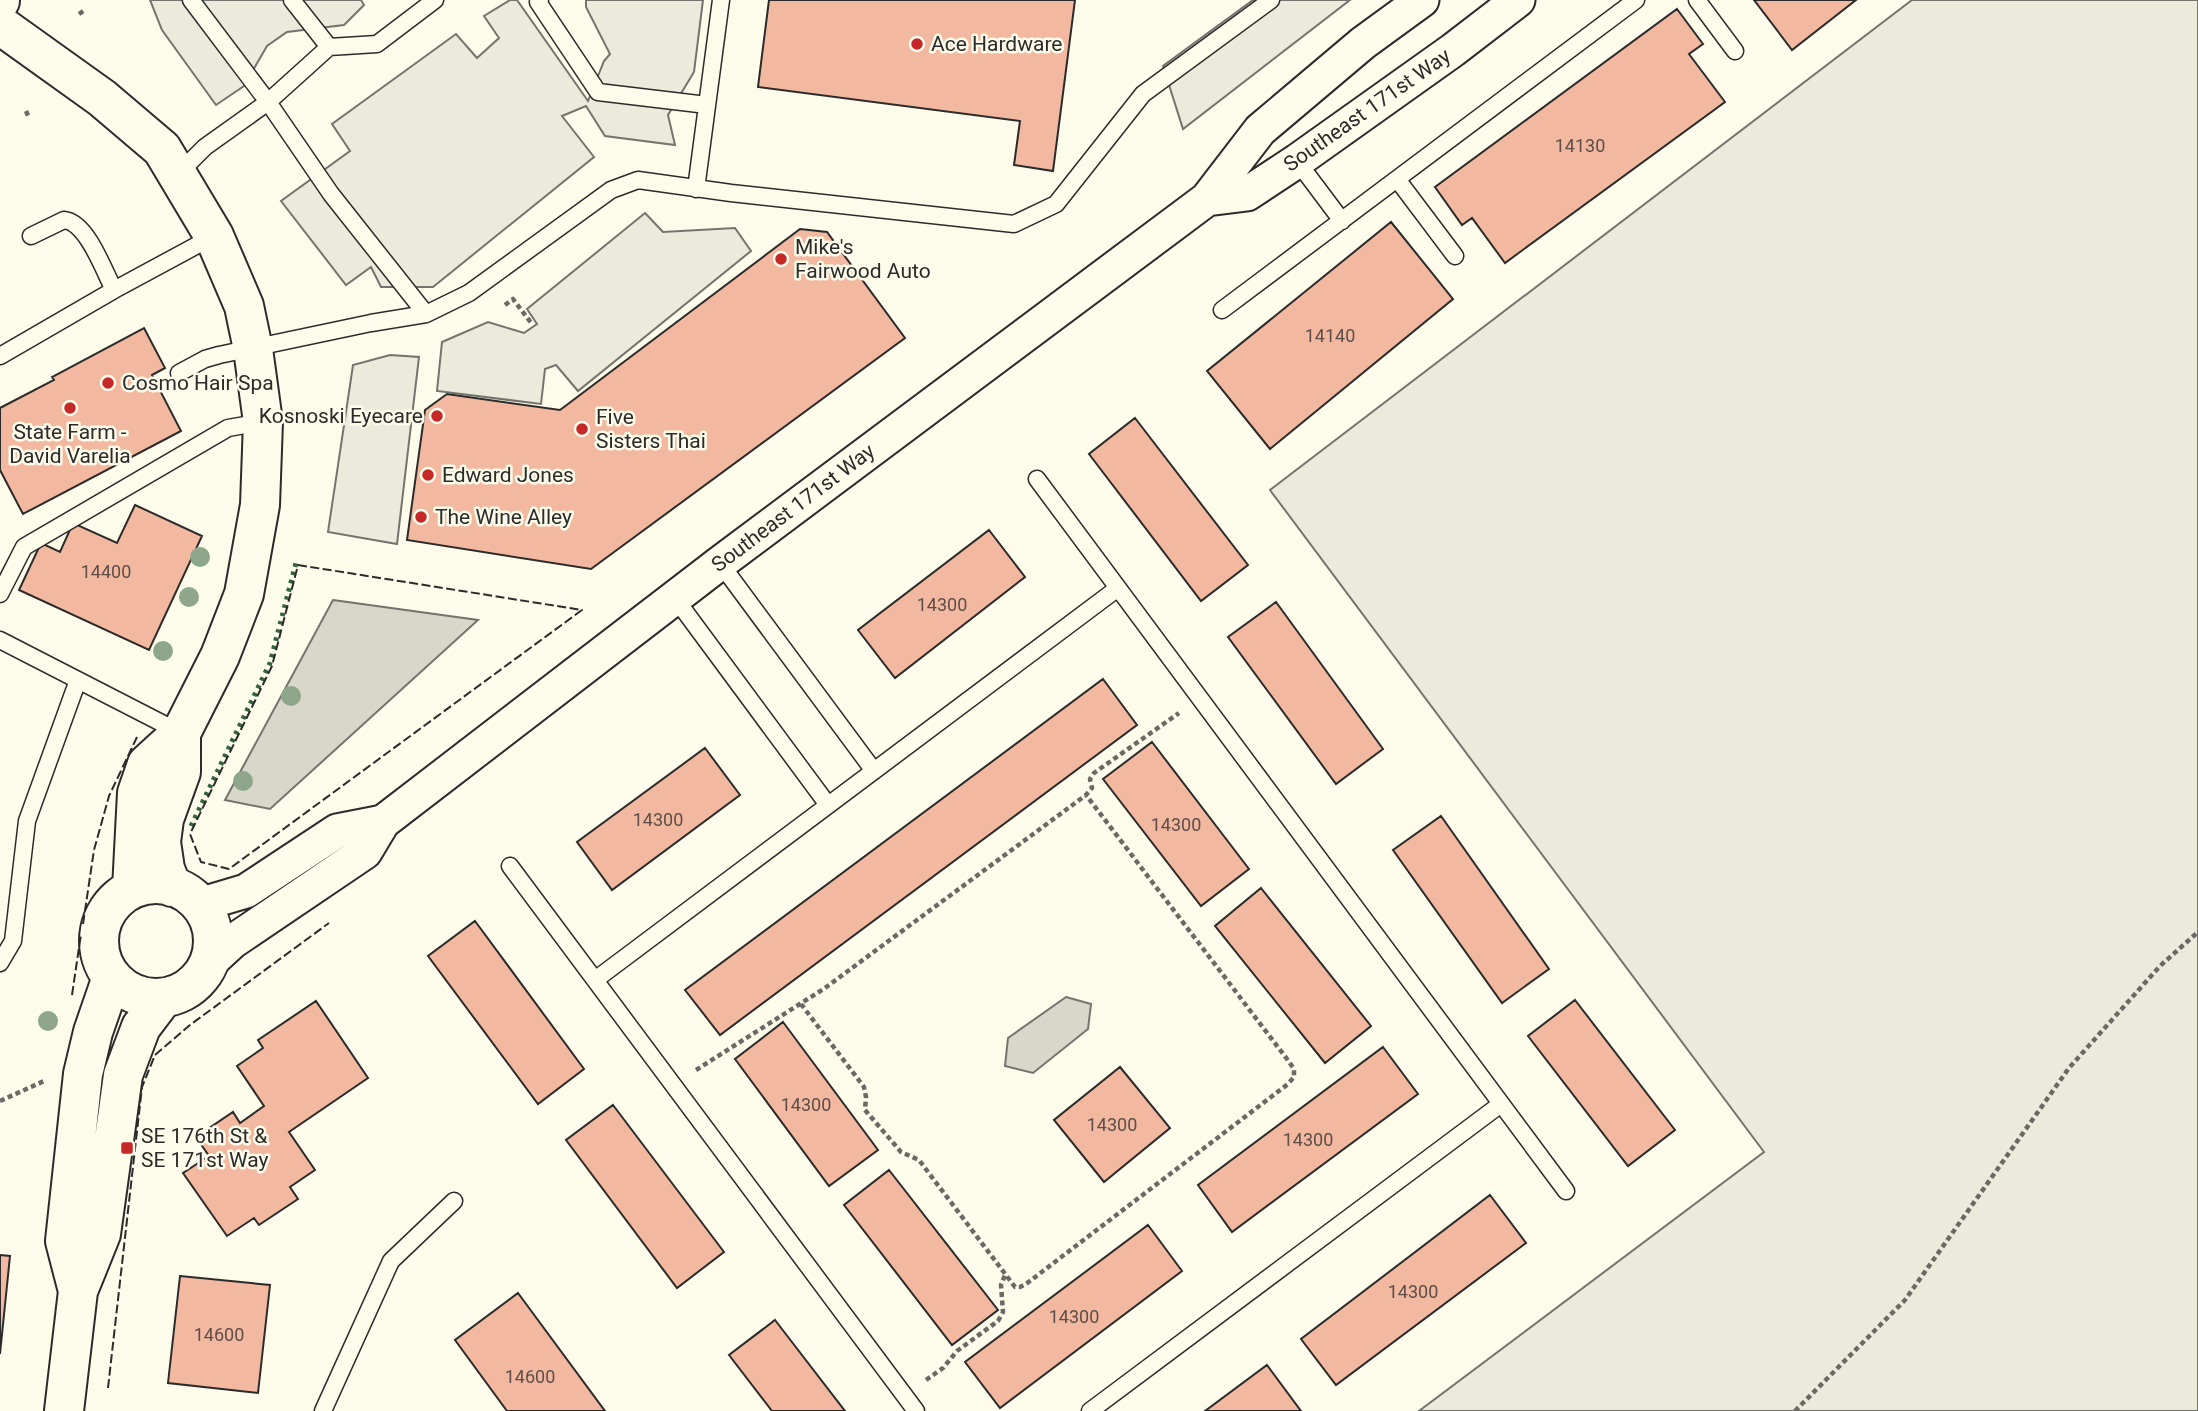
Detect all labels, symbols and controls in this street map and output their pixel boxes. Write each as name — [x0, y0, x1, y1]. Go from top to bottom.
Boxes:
place label: Ace Hardware — [931, 32, 1062, 56]
marker: Ace Hardware — [909, 36, 925, 52]
street label: Southeast 171st Way — [1279, 43, 1455, 177]
house number: 14130 — [1555, 135, 1605, 156]
place label: Mike's Fairwood Auto — [795, 235, 931, 283]
marker: Mike's Fairwood Auto — [773, 251, 789, 267]
house number: 14140 — [1305, 325, 1355, 346]
place label: Cosmo Hair Spa — [122, 371, 274, 395]
marker: Cosmo Hair Spa — [100, 375, 116, 391]
marker: State Farm - David Varelia — [62, 400, 78, 416]
place label: Kosnoski Eyecare — [259, 404, 423, 428]
place label: Five Sisters Thai — [596, 405, 706, 453]
marker: Kosnoski Eyecare — [429, 408, 445, 424]
place label: State Farm - David Varelia — [9, 420, 131, 468]
marker: Five Sisters Thai — [574, 421, 590, 437]
street label: Southeast 171st Way — [707, 439, 879, 577]
place label: Edward Jones — [442, 463, 574, 487]
marker: Edward Jones — [420, 467, 436, 483]
place label: The Wine Alley — [435, 505, 572, 529]
marker: The Wine Alley — [413, 509, 429, 525]
house number: 14400 — [81, 561, 131, 582]
house number: 14300 — [917, 594, 967, 615]
house number: 14300 — [633, 809, 683, 830]
house number: 14300 — [1151, 814, 1201, 835]
house number: 14300 — [781, 1094, 831, 1115]
house number: 14300 — [1087, 1114, 1137, 1135]
place label: SE 176th St & SE 171st Way — [141, 1124, 268, 1172]
house number: 14300 — [1283, 1129, 1333, 1150]
marker: SE 176th St & SE 171st Way — [119, 1140, 135, 1156]
house number: 14300 — [1388, 1281, 1438, 1302]
house number: 14300 — [1049, 1306, 1099, 1327]
house number: 14600 — [194, 1324, 244, 1345]
house number: 14600 — [505, 1366, 555, 1387]

